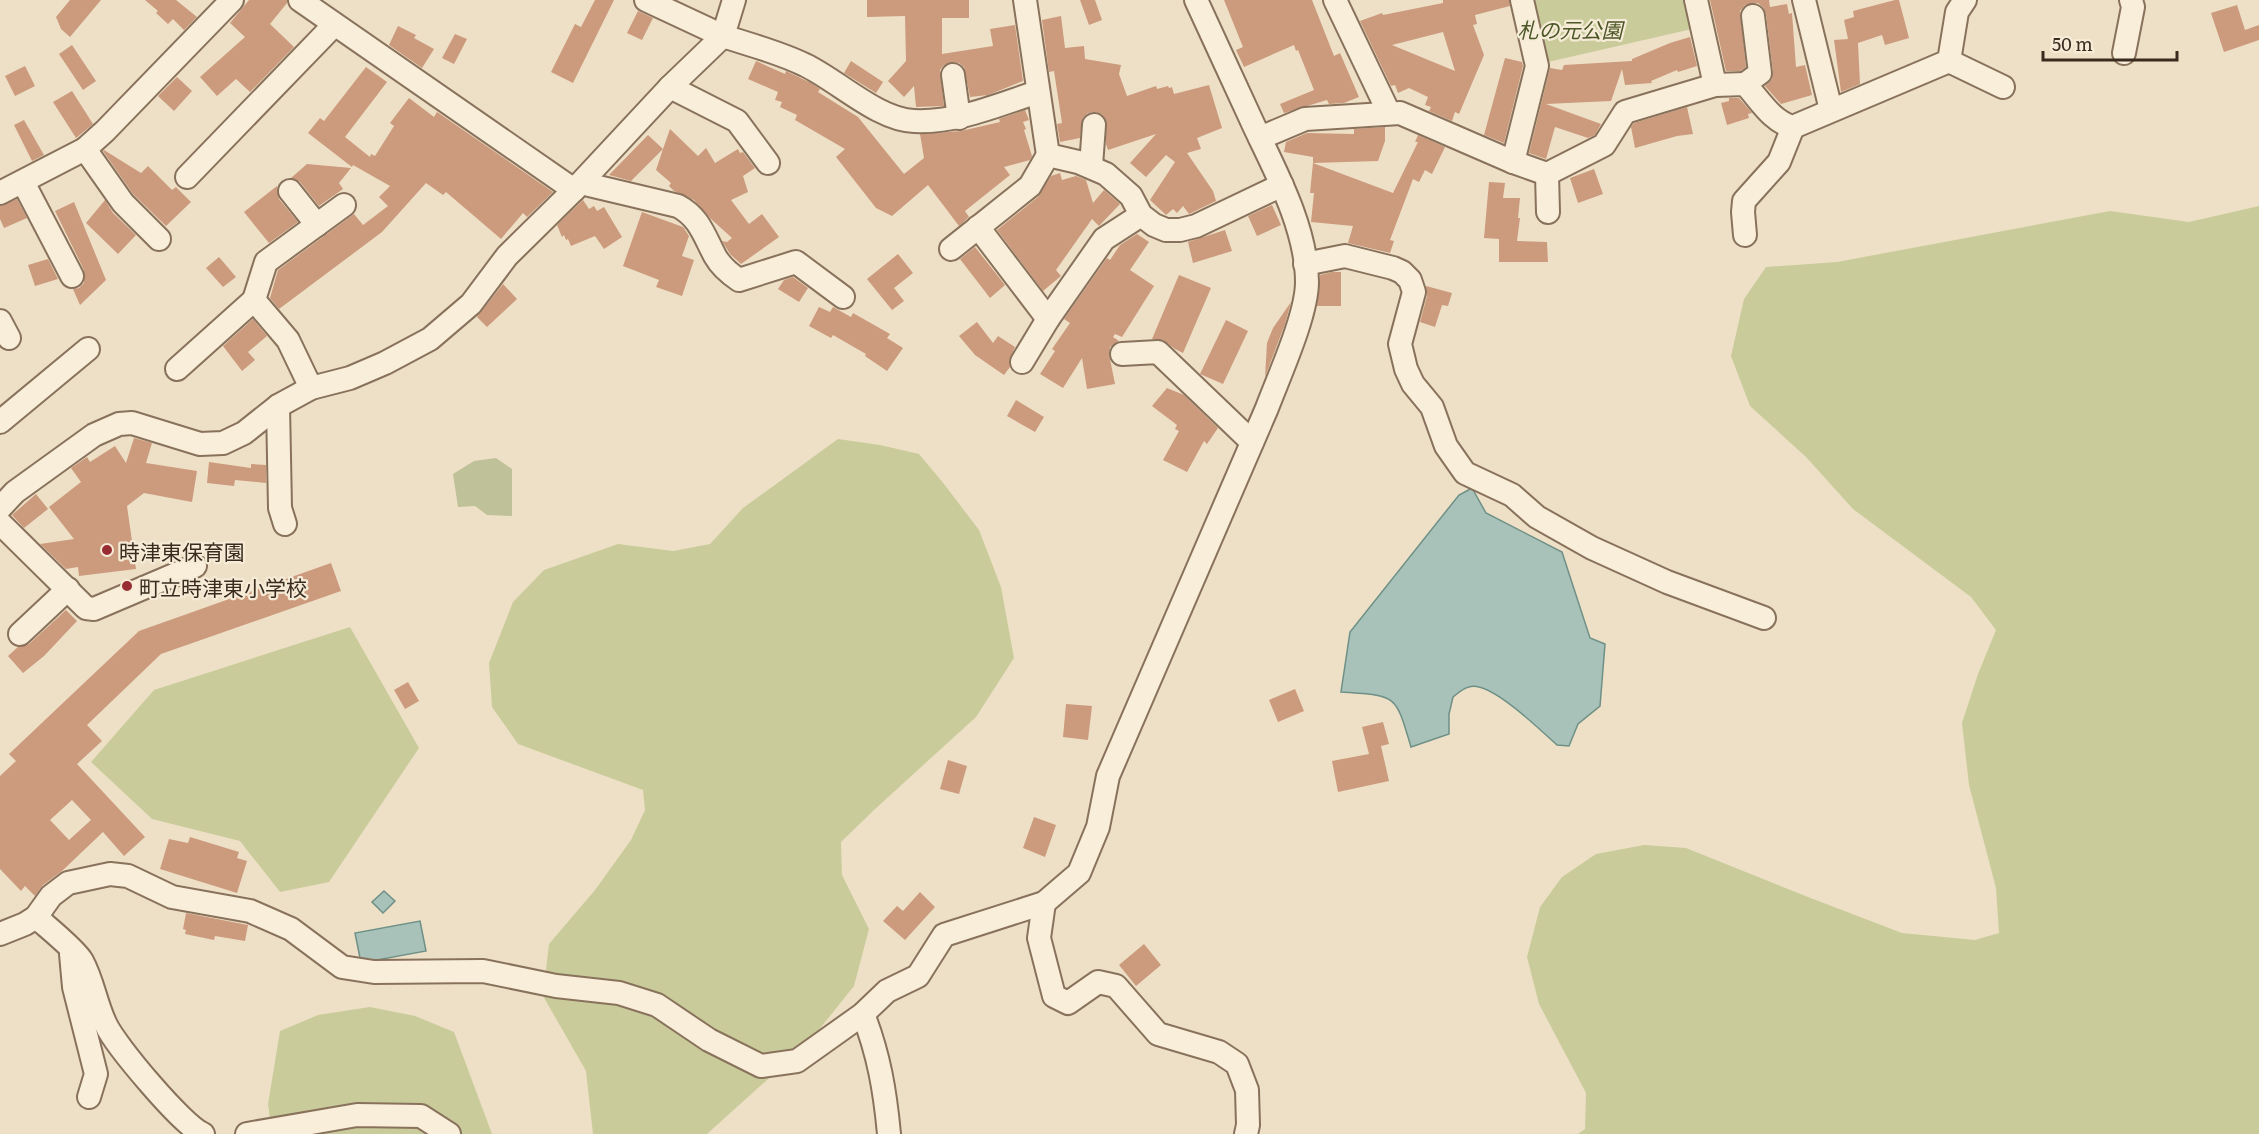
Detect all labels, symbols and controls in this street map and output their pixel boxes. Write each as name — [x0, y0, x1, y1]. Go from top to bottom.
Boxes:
park label: 札の元公園 — [1518, 13, 1625, 44]
scale bar — [2043, 24, 2176, 62]
text: 50 m — [2052, 30, 2093, 57]
place label: 時津東保育園 — [119, 535, 245, 566]
marker: 時津東保育園 — [100, 543, 114, 557]
place label: 町立時津東小学校 — [139, 571, 307, 602]
marker: 町立時津東小学校 — [120, 579, 134, 593]

